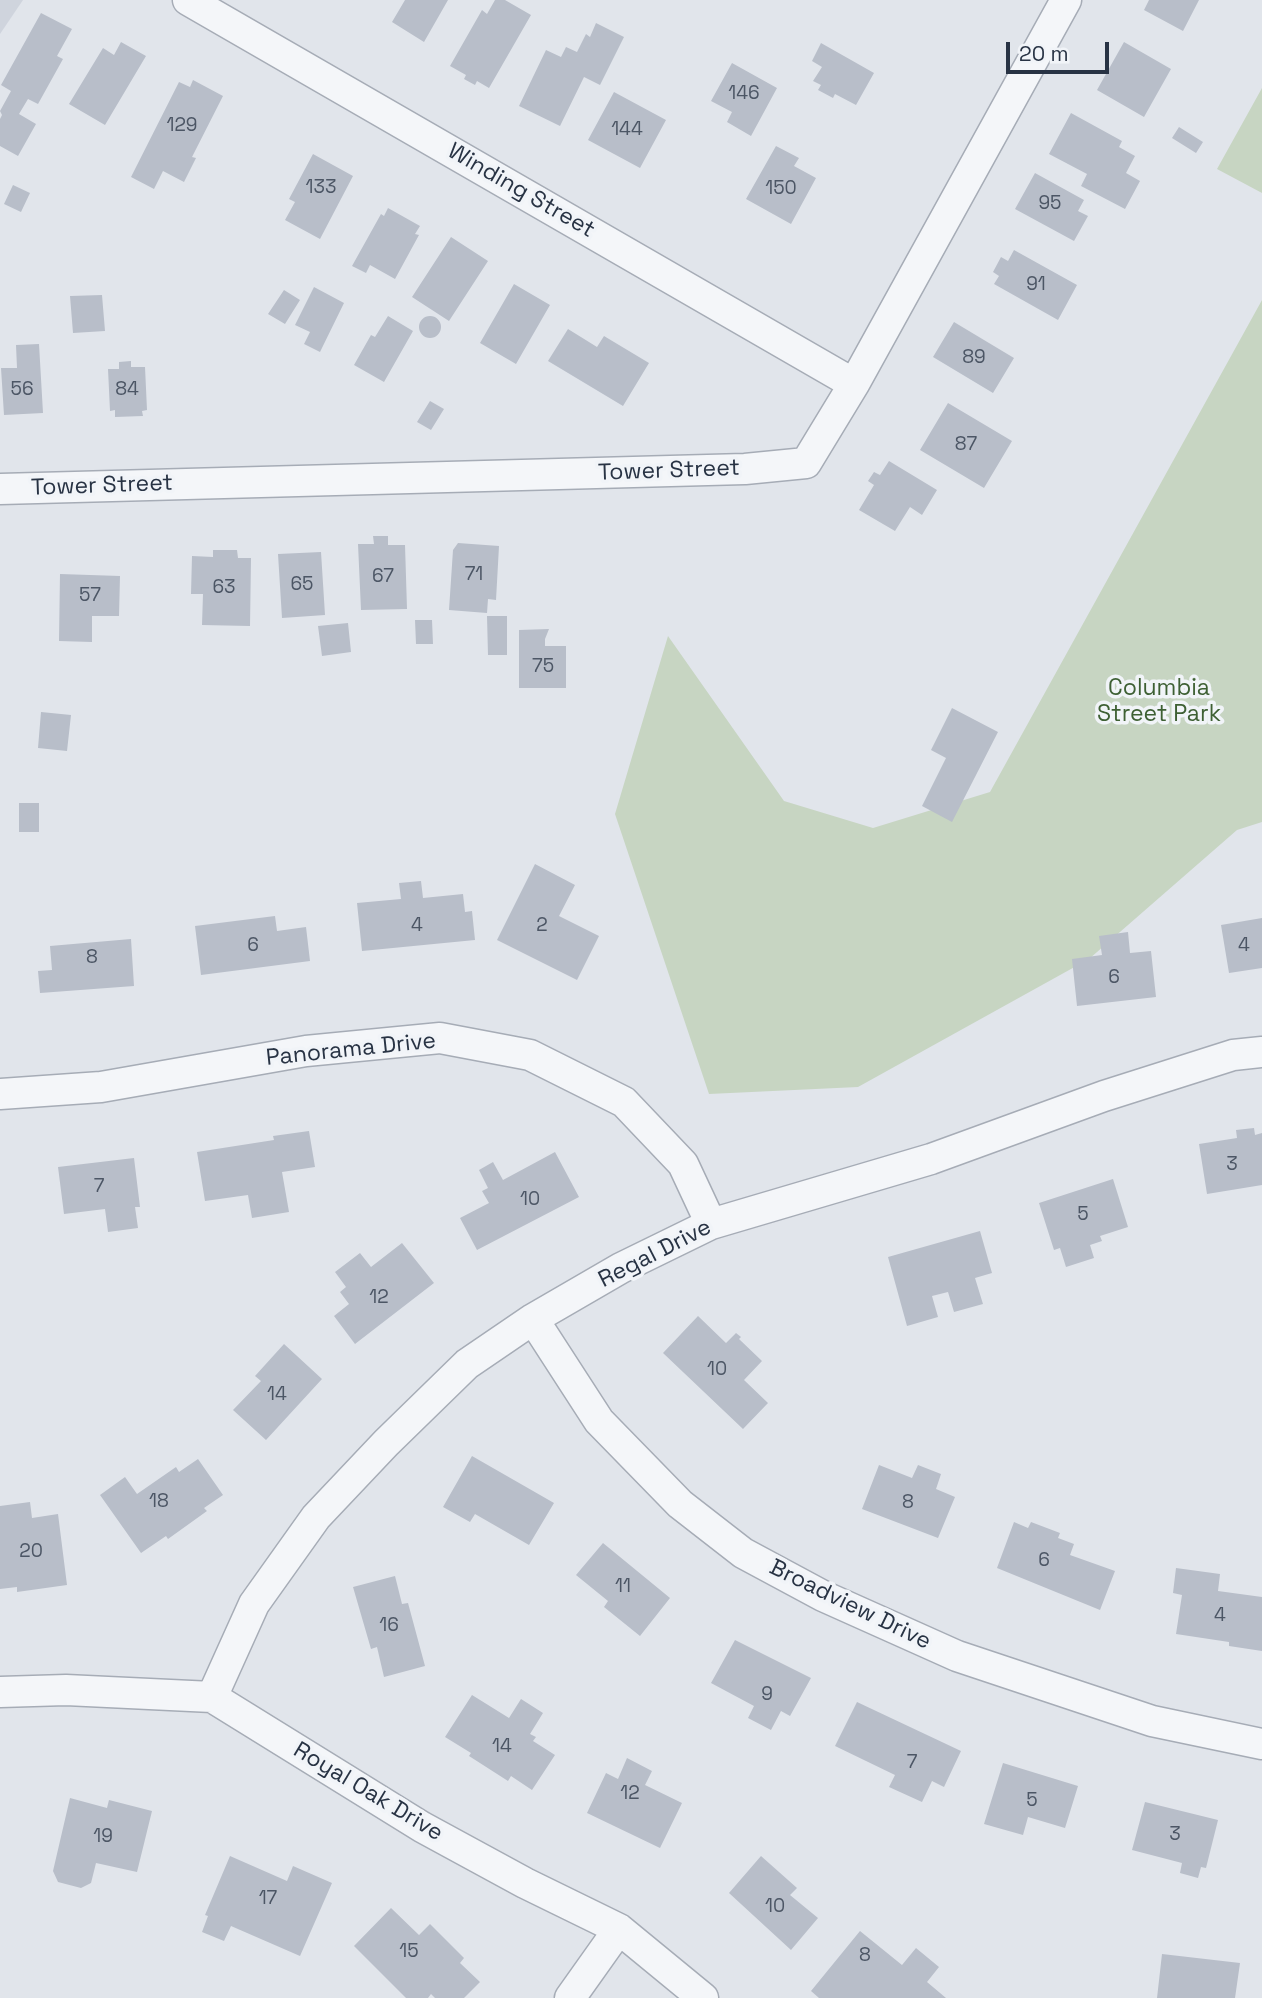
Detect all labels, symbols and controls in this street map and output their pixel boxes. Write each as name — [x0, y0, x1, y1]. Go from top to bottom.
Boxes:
scale bar — [1010, 28, 1113, 72]
text: 20 m — [1019, 40, 1069, 67]
house number: 146 — [728, 83, 760, 105]
house number: 129 — [167, 115, 197, 137]
house number: 144 — [611, 119, 643, 141]
street label: Winding Street — [442, 138, 600, 244]
house number: 133 — [306, 177, 336, 199]
house number: 150 — [765, 178, 797, 200]
house number: 95 — [1038, 193, 1062, 215]
house number: 91 — [1026, 274, 1046, 296]
house number: 89 — [962, 347, 986, 369]
house number: 56 — [10, 379, 34, 401]
house number: 84 — [115, 379, 139, 401]
house number: 87 — [955, 434, 977, 456]
street label: Tower Street — [598, 455, 740, 487]
street label: Tower Street — [31, 470, 173, 502]
house number: 71 — [465, 564, 483, 586]
house number: 67 — [372, 566, 394, 588]
house number: 65 — [290, 574, 314, 596]
house number: 63 — [212, 577, 236, 599]
house number: 57 — [79, 585, 101, 607]
house number: 75 — [532, 656, 554, 678]
park label: Columbia Street Park — [1097, 675, 1221, 729]
house number: 4 — [411, 915, 423, 937]
house number: 2 — [536, 915, 548, 937]
house number: 6 — [247, 935, 259, 957]
house number: 4 — [1238, 935, 1250, 957]
house number: 8 — [86, 947, 98, 969]
house number: 6 — [1108, 967, 1120, 989]
street label: Panorama Drive — [265, 1027, 437, 1073]
house number: 3 — [1226, 1154, 1238, 1176]
house number: 7 — [94, 1176, 104, 1198]
house number: 10 — [520, 1189, 540, 1211]
house number: 5 — [1077, 1204, 1089, 1226]
street label: Regal Drive — [594, 1214, 716, 1294]
house number: 12 — [369, 1287, 389, 1309]
house number: 10 — [707, 1359, 727, 1381]
house number: 14 — [267, 1384, 287, 1406]
house number: 18 — [149, 1491, 169, 1513]
house number: 8 — [902, 1492, 914, 1514]
house number: 20 — [19, 1541, 43, 1563]
house number: 6 — [1038, 1550, 1050, 1572]
street label: Broadview Drive — [765, 1554, 935, 1656]
house number: 11 — [615, 1576, 631, 1598]
house number: 4 — [1214, 1605, 1226, 1627]
house number: 16 — [379, 1615, 399, 1637]
house number: 9 — [761, 1684, 773, 1706]
house number: 14 — [492, 1736, 512, 1758]
street label: Royal Oak Drive — [288, 1737, 448, 1847]
house number: 7 — [907, 1752, 917, 1774]
house number: 12 — [620, 1783, 640, 1805]
house number: 5 — [1026, 1790, 1038, 1812]
house number: 3 — [1169, 1824, 1181, 1846]
house number: 19 — [93, 1826, 113, 1848]
house number: 17 — [259, 1888, 277, 1910]
house number: 10 — [765, 1896, 785, 1918]
house number: 15 — [399, 1941, 419, 1963]
house number: 8 — [859, 1945, 871, 1967]

